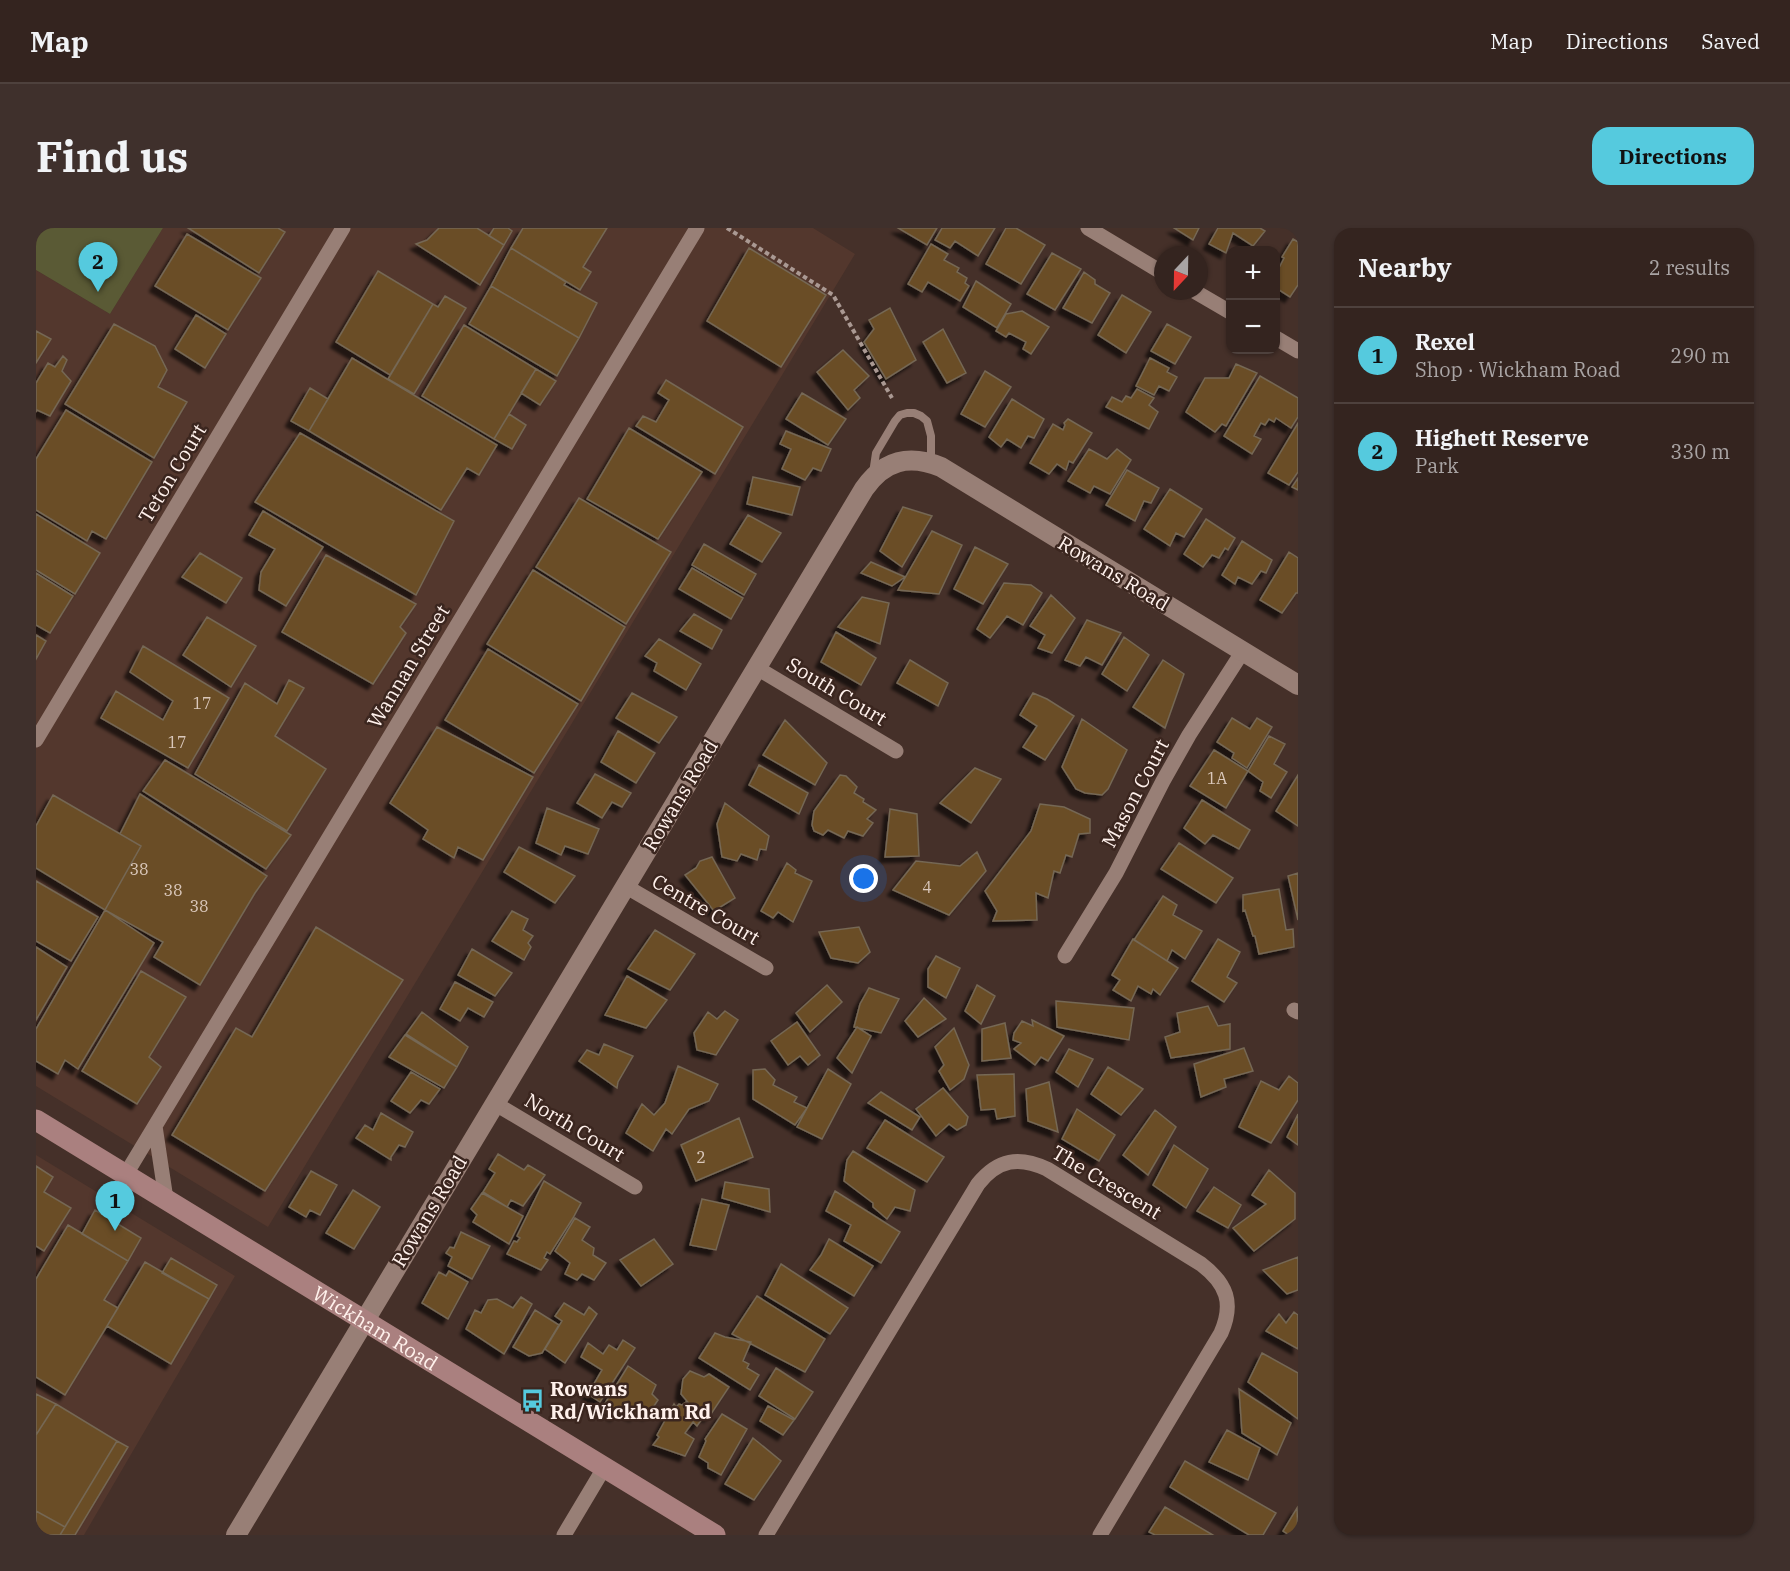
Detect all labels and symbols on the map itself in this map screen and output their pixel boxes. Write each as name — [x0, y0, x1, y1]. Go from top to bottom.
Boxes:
pin: 2 — [78, 242, 118, 292]
north arrow — [1154, 246, 1208, 300]
street label: Teton Court — [132, 418, 212, 528]
street label: Rowans Road — [1053, 529, 1175, 617]
street label: Wannan Street — [361, 599, 455, 733]
street label: South Court — [782, 651, 892, 731]
house number: 17 — [192, 693, 212, 713]
house number: 17 — [167, 732, 187, 752]
street label: Rowans Road — [636, 734, 724, 856]
street label: Mason Court — [1095, 734, 1175, 852]
house number: 1A — [1207, 768, 1227, 788]
house number: 38 — [129, 859, 149, 879]
your location — [849, 864, 878, 893]
street label: Centre Court — [647, 867, 765, 951]
house number: 4 — [922, 877, 932, 897]
house number: 38 — [163, 880, 183, 900]
house number: 38 — [189, 896, 209, 916]
street label: North Court — [520, 1086, 630, 1168]
street label: The Crescent — [1047, 1139, 1167, 1225]
house number: 2 — [696, 1147, 706, 1167]
street label: Rowans Road — [385, 1150, 473, 1272]
pin: 1 — [96, 1182, 134, 1231]
street label: Wickham Road — [308, 1279, 443, 1376]
place label: Rowans Rd/Wickham Rd — [550, 1375, 712, 1425]
bus stop icon: Rowans Rd/Wickham Rd — [519, 1387, 545, 1413]

